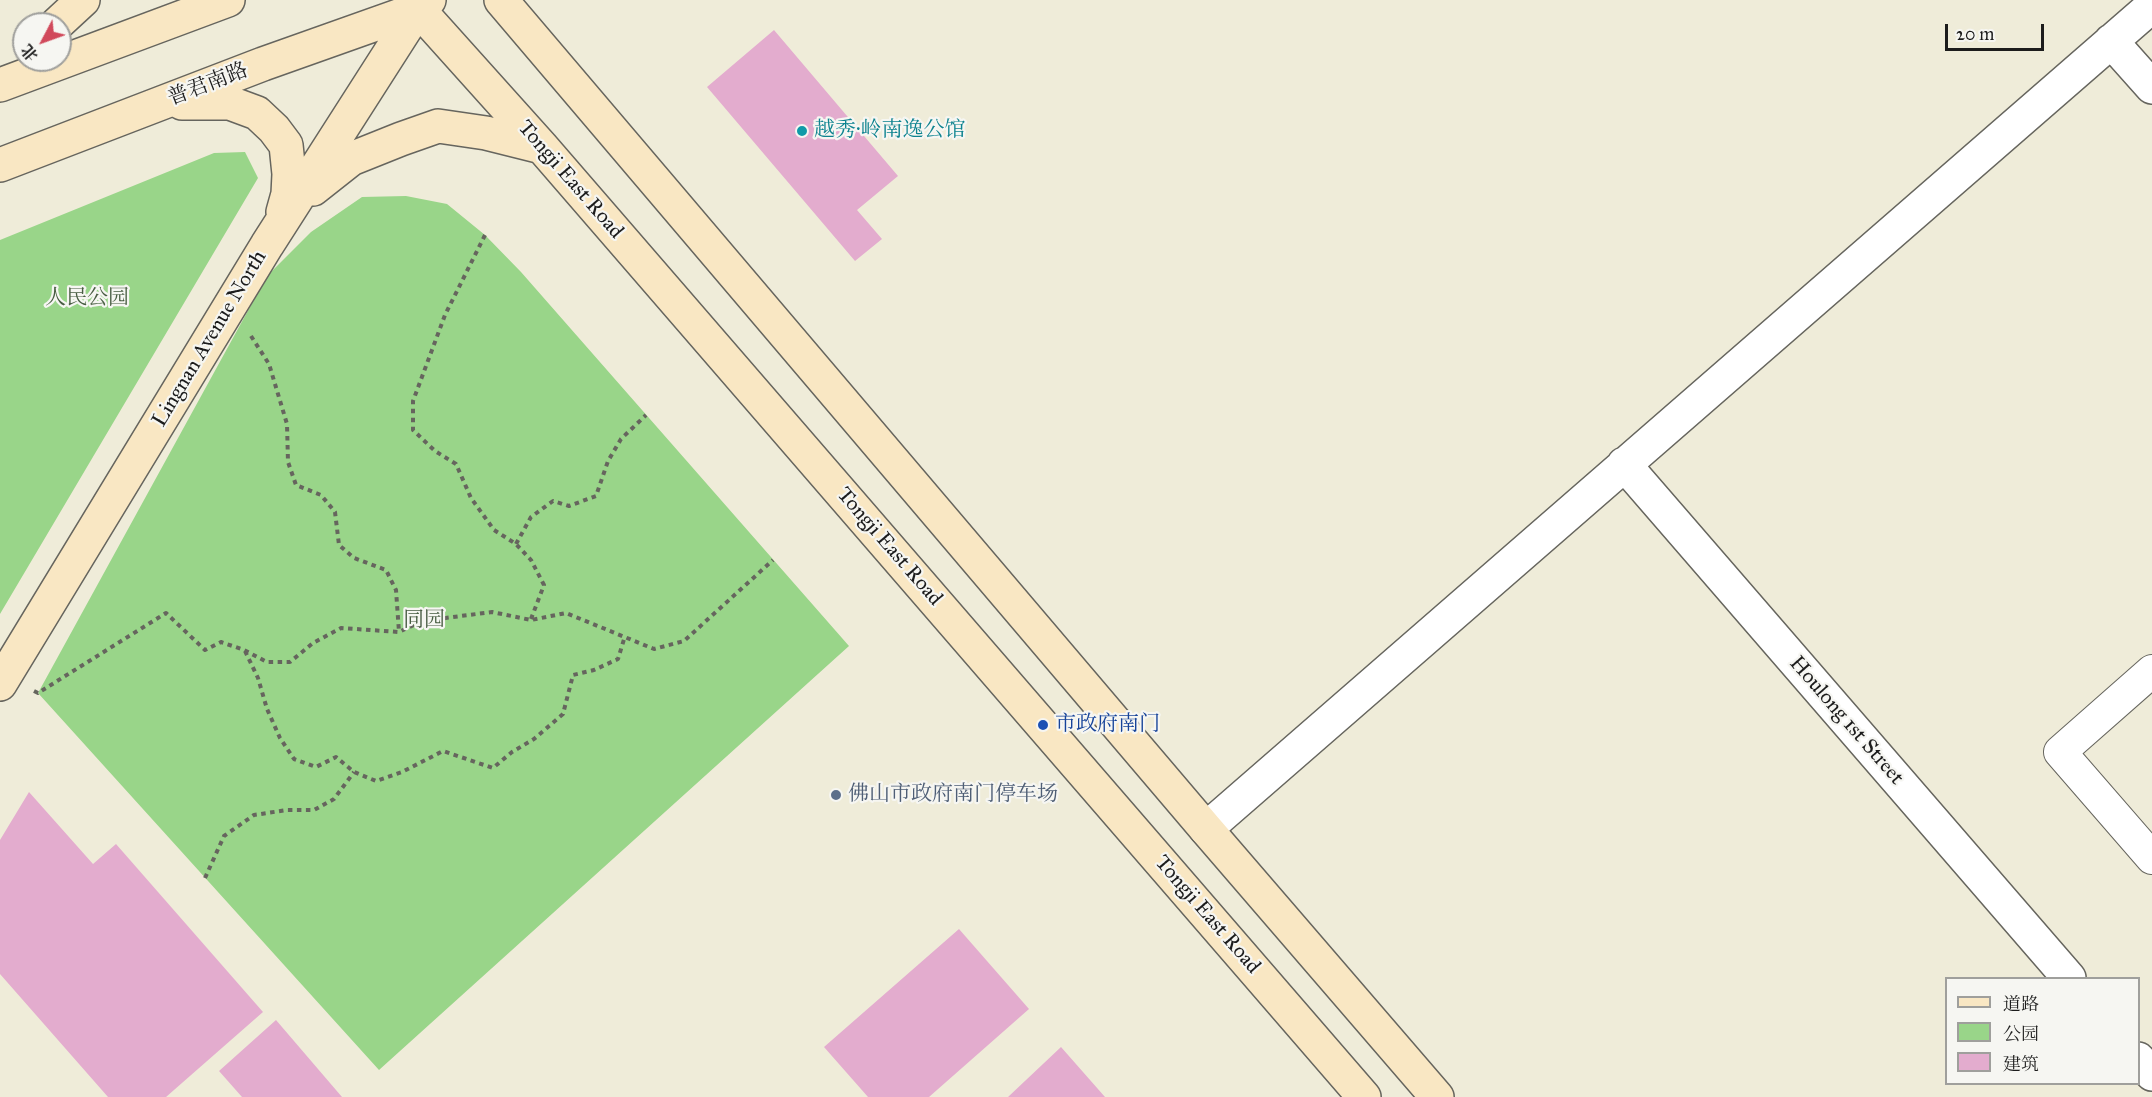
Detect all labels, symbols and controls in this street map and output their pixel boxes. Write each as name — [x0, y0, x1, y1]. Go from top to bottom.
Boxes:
north arrow — [12, 12, 72, 72]
scale bar — [1948, 12, 2047, 50]
text: 20 m — [1956, 23, 1994, 45]
text: 北 — [17, 41, 42, 65]
street label: 普君南路 — [164, 58, 252, 112]
street label: Tongji East Road — [512, 116, 628, 244]
place label: 越秀·岭南逸公馆 — [814, 118, 966, 144]
marker: 越秀·岭南逸公馆 — [795, 124, 809, 138]
street label: Lingnan Avenue North — [147, 246, 273, 432]
park label: 人民公园 — [45, 286, 129, 312]
street label: Tongji East Road — [831, 483, 947, 611]
park label: 同园 — [403, 608, 445, 634]
street label: Houlong 1st Street — [1783, 652, 1909, 790]
place label: 市政府南门 — [1055, 712, 1160, 738]
marker: 市政府南门 — [1036, 718, 1050, 732]
place label: 佛山市政府南门停车场 — [848, 782, 1058, 808]
marker: 佛山市政府南门停车场 — [829, 788, 843, 802]
street label: Tongji East Road — [1149, 851, 1265, 979]
legend — [1945, 977, 2140, 1085]
text: 道路 — [2003, 993, 2039, 1015]
text: 公园 — [2003, 1023, 2039, 1045]
text: 建筑 — [2003, 1053, 2039, 1075]

